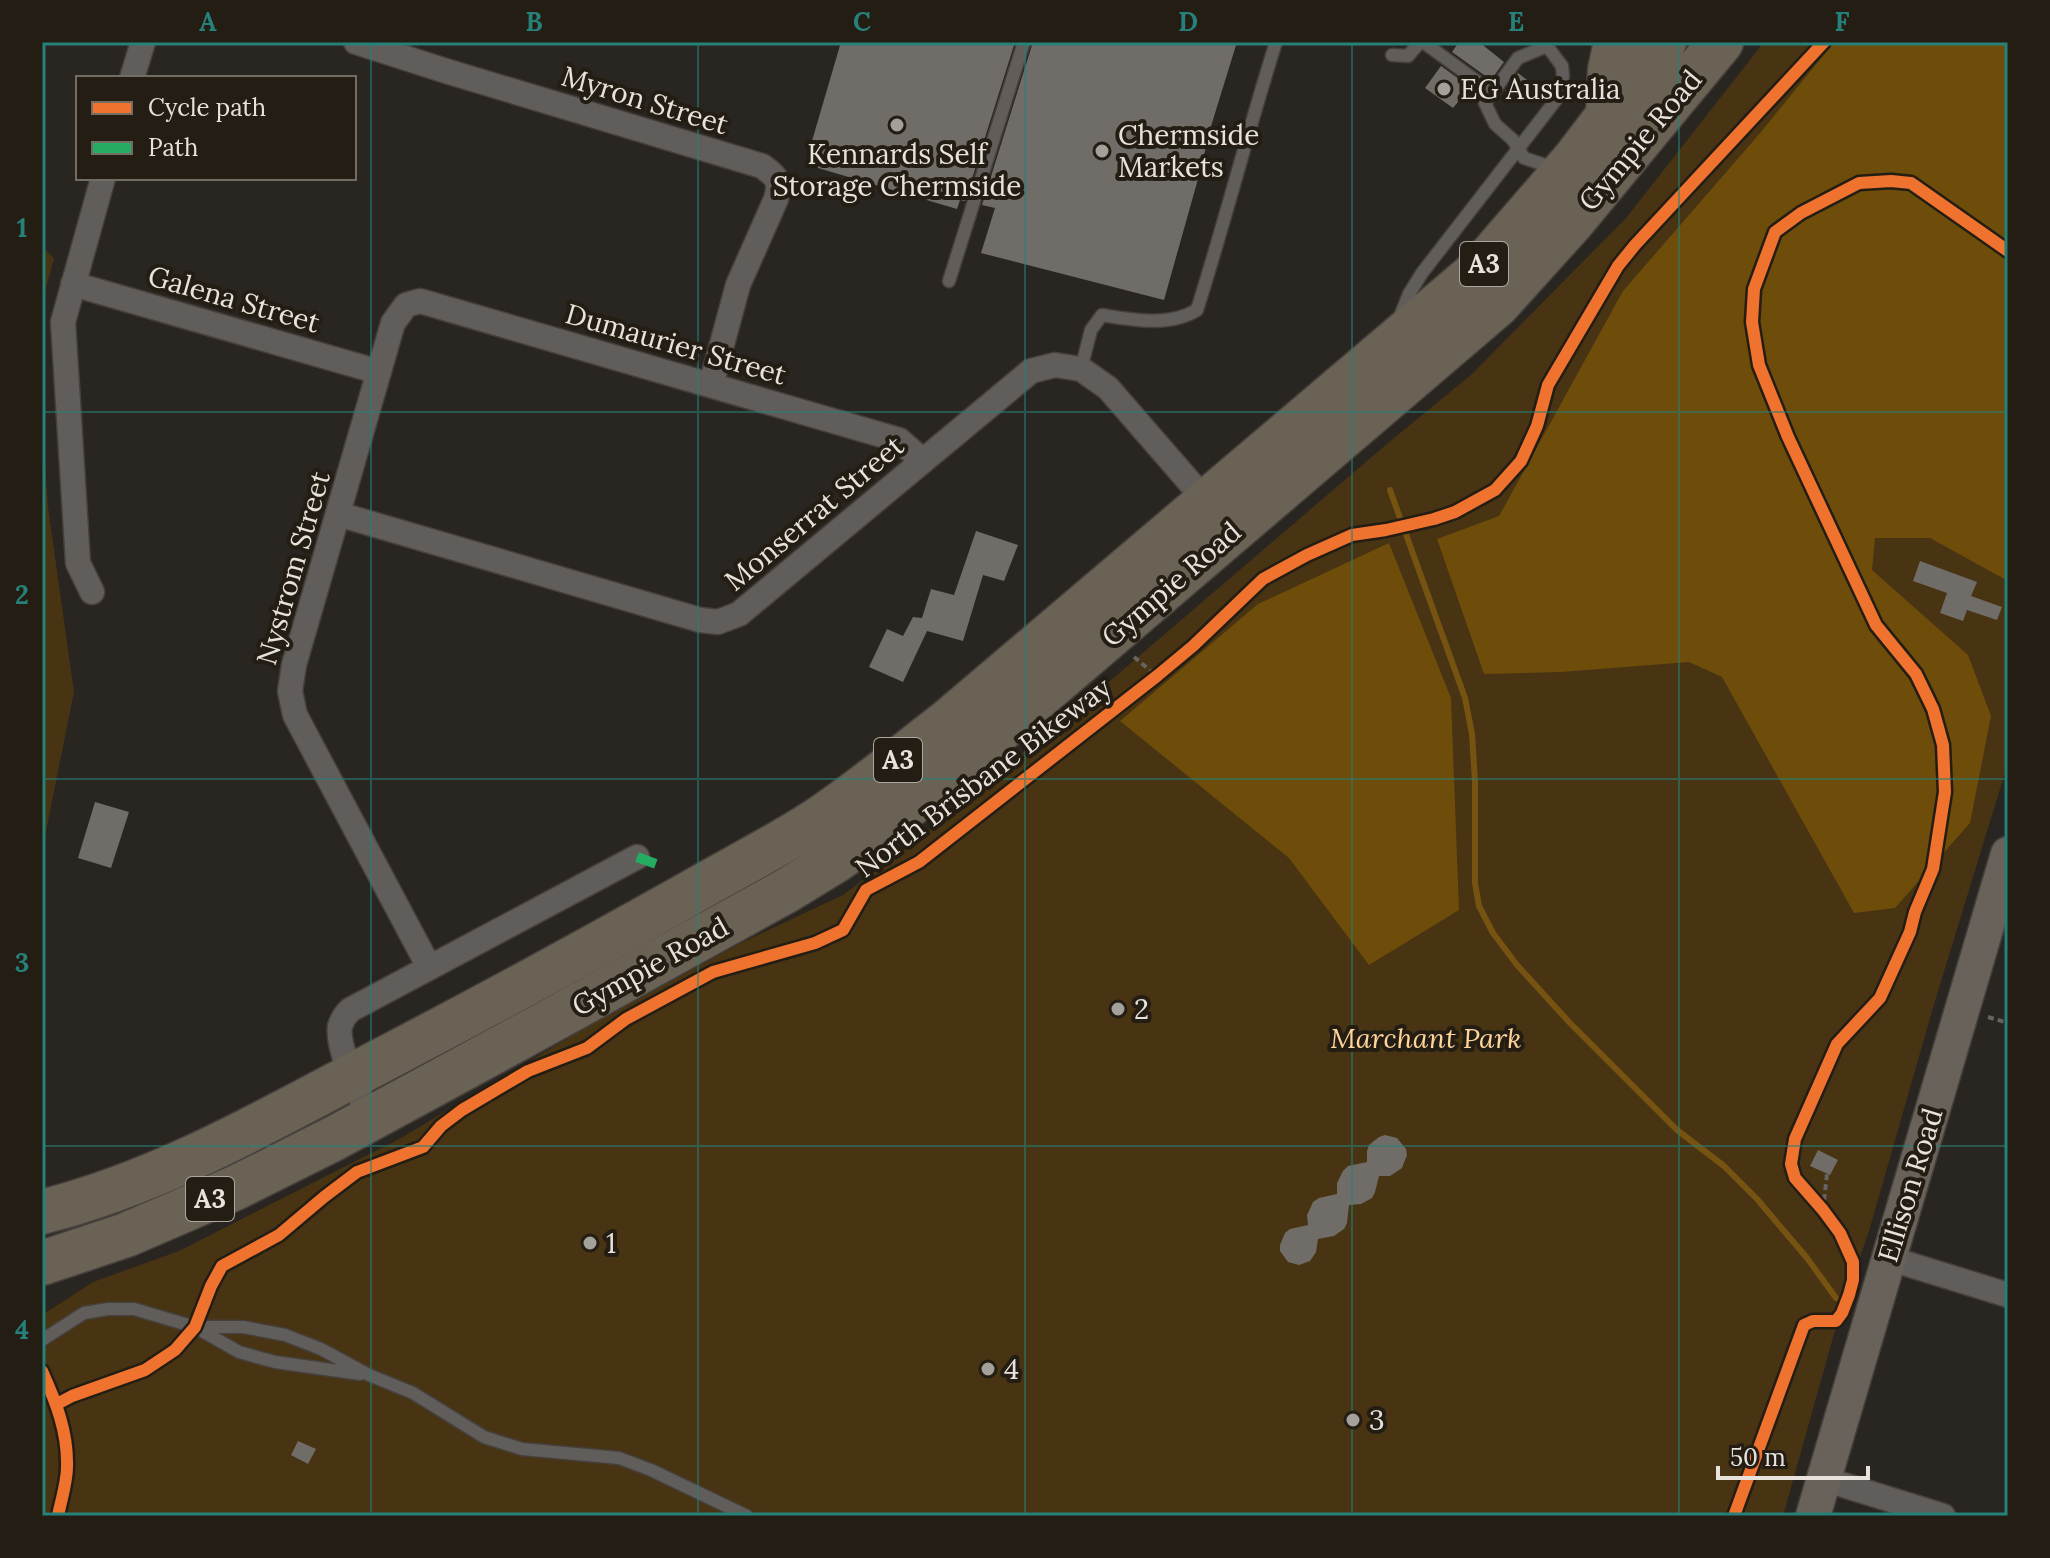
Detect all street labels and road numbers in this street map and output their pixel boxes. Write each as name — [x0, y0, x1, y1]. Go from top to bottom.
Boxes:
street label: Myron Street — [557, 58, 733, 142]
street label: Gympie Road — [1571, 62, 1709, 218]
road number: A3 — [1460, 242, 1508, 286]
street label: Galena Street — [144, 257, 324, 341]
street label: Dumaurier Street — [562, 295, 791, 393]
street label: Monserrat Street — [717, 427, 911, 598]
street label: Nystrom Street — [248, 467, 338, 669]
street label: Gympie Road — [1094, 514, 1248, 654]
street label: North Brisbane Bikeway — [848, 669, 1118, 885]
road number: A3 — [874, 738, 922, 782]
street label: Gympie Road — [566, 908, 734, 1024]
street label: Ellison Road — [1870, 1104, 1950, 1266]
road number: A3 — [186, 1177, 234, 1221]

